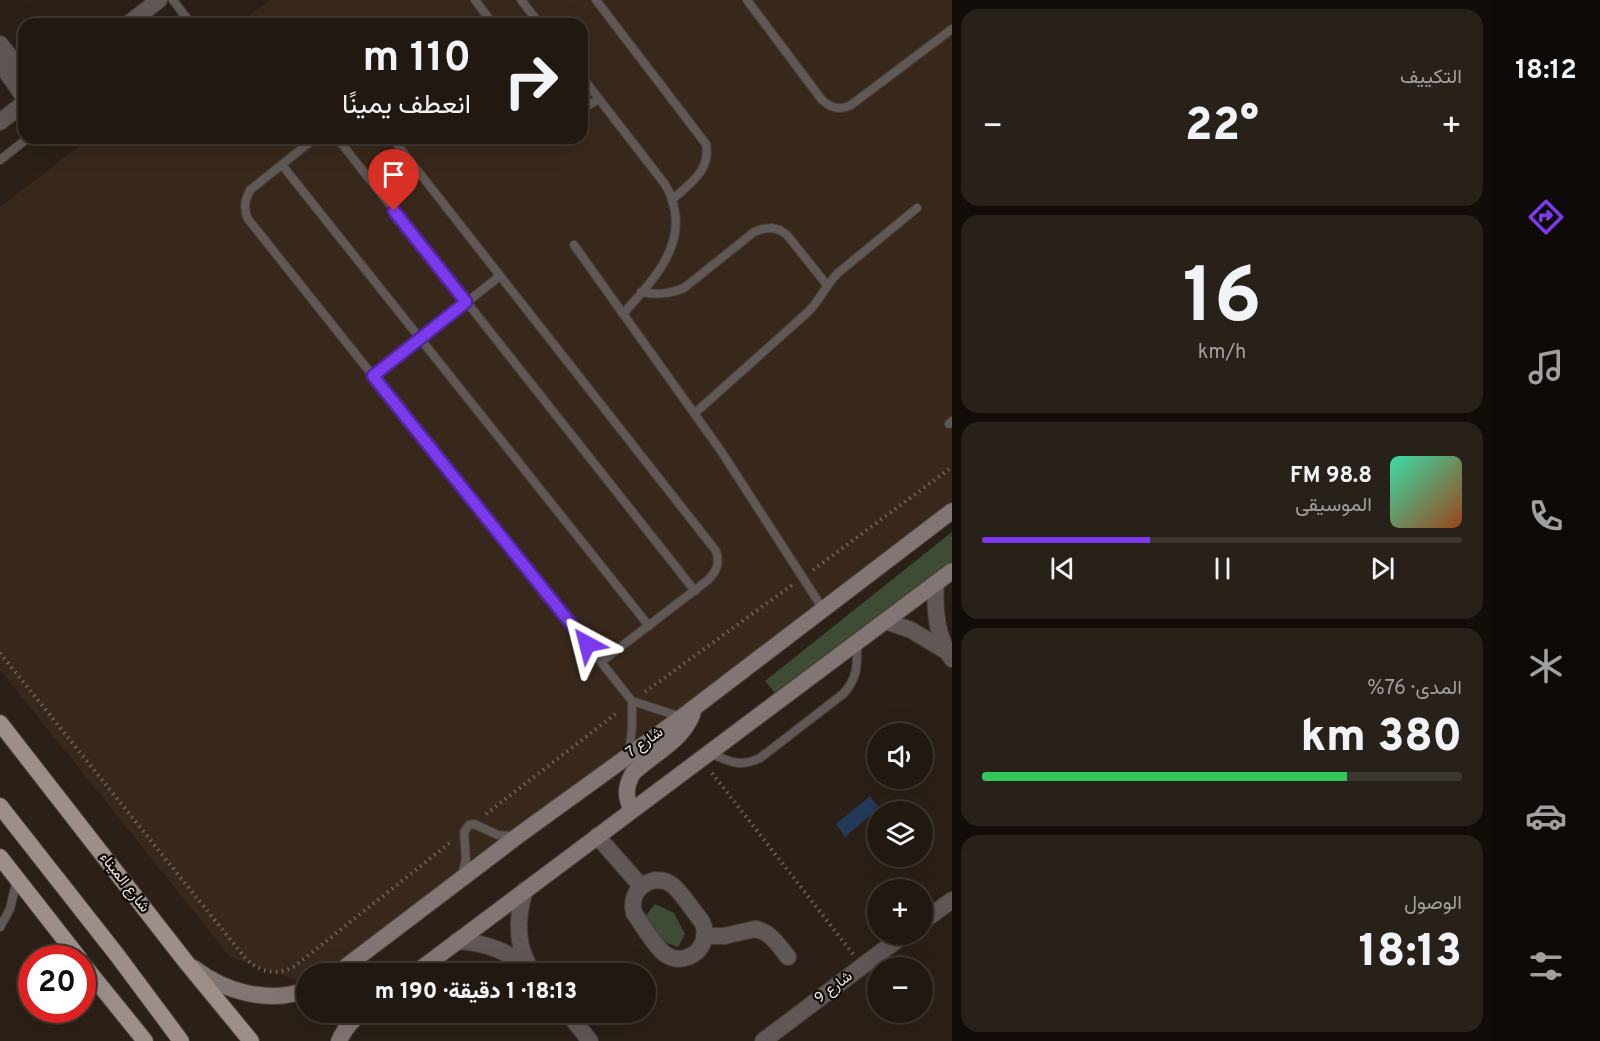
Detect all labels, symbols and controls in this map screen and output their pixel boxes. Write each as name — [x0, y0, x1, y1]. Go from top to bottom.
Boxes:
text: 110 m — [362, 33, 471, 86]
icon: right — [492, 42, 570, 120]
text: 18:12 — [1515, 54, 1577, 88]
text: التكييف — [1400, 65, 1462, 91]
text: انعطف يمينًا — [342, 89, 471, 123]
text: 22° — [1185, 99, 1259, 156]
text: − — [982, 107, 1003, 149]
text: + — [1441, 107, 1462, 149]
pin — [368, 149, 419, 211]
icon: arrive — [377, 158, 410, 191]
icon: directions — [1525, 196, 1567, 238]
text: 16 — [1182, 251, 1262, 350]
text: km/h — [1198, 340, 1246, 366]
icon: music — [1525, 346, 1567, 388]
text: 98.8 FM — [1290, 463, 1372, 490]
text: الموسيقى — [1295, 493, 1372, 519]
icon: phone — [1525, 495, 1567, 537]
icon: previous — [1046, 552, 1079, 585]
icon: pause — [1206, 552, 1239, 585]
icon: next — [1366, 552, 1399, 585]
position arrow — [555, 612, 619, 676]
icon: climate — [1525, 645, 1567, 687]
text: المدى · 76% — [1367, 676, 1462, 702]
text: 380 km — [1301, 710, 1462, 767]
street label: شارع 7 — [623, 723, 668, 763]
map controls — [867, 723, 933, 1023]
button: sound — [867, 723, 933, 789]
icon: car — [1525, 795, 1567, 837]
button: layers — [867, 801, 933, 867]
street label: شارع الميناء — [95, 849, 153, 917]
button: + — [867, 879, 933, 945]
text: الوصول — [1404, 891, 1462, 917]
text: 18:13 — [1358, 925, 1462, 982]
speed limit sign: 20 — [18, 945, 96, 1023]
icon: filters — [1525, 945, 1567, 987]
button: − — [867, 957, 933, 1023]
street label: شارع 9 — [811, 967, 857, 1008]
text: 18:13 · 1 دقيقة · 190 m — [375, 979, 577, 1006]

